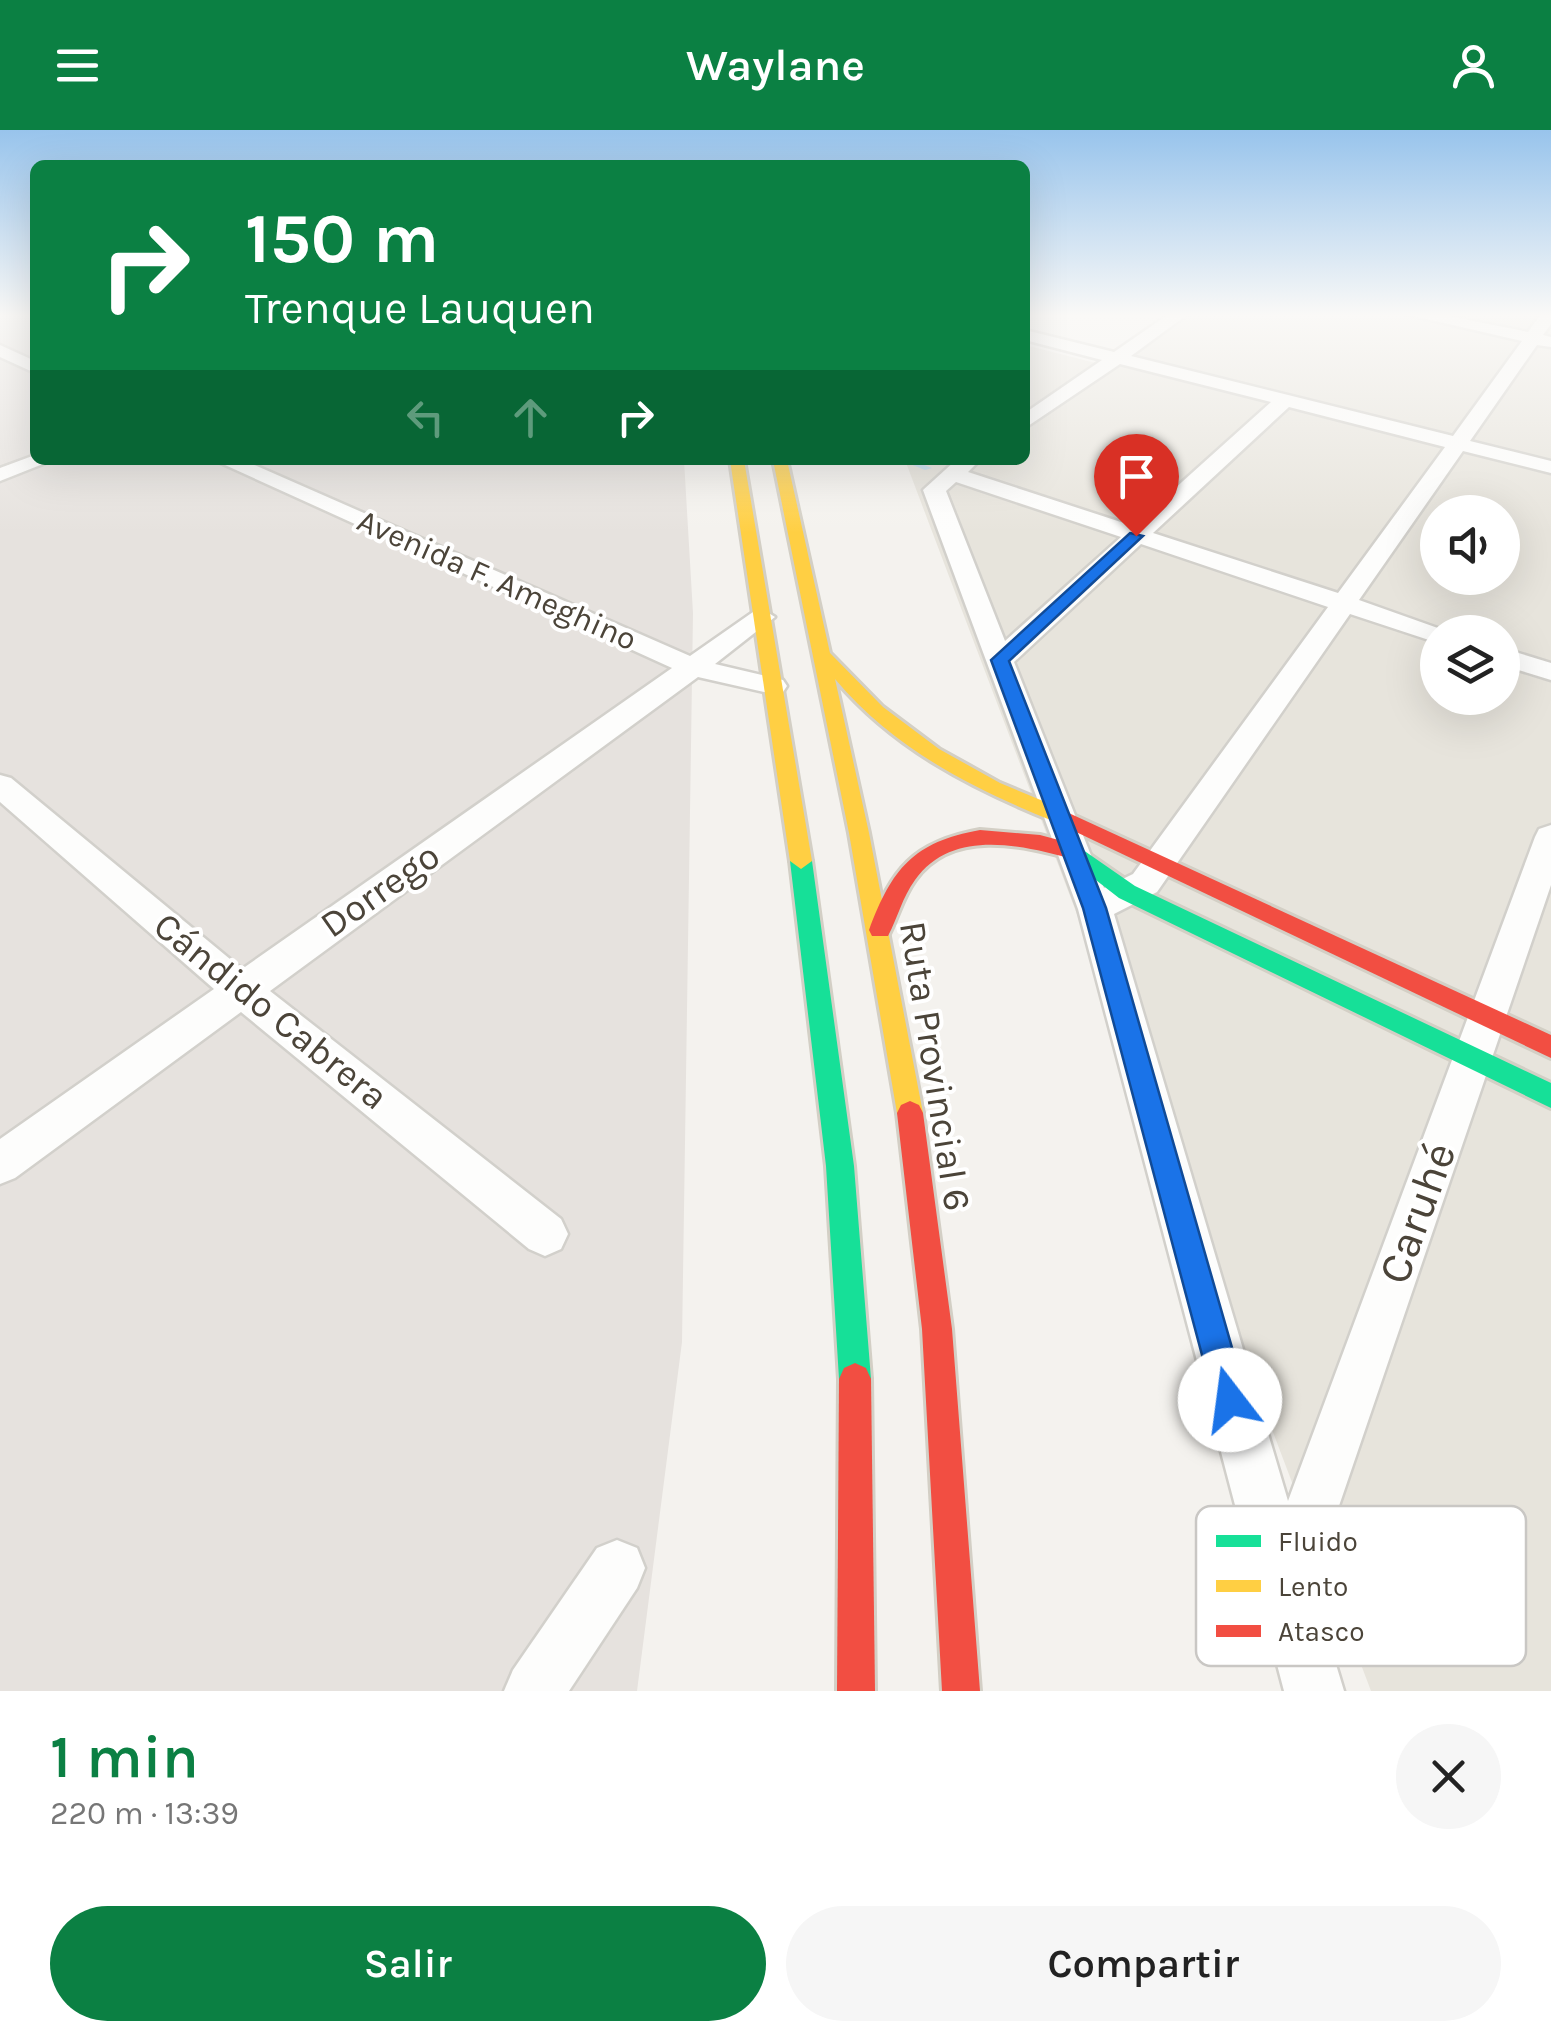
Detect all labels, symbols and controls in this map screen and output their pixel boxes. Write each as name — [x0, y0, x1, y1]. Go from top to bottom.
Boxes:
icon: menu — [50, 38, 105, 93]
icon: person — [1446, 38, 1501, 93]
text: Waylane — [686, 39, 865, 91]
text: 150 m — [245, 198, 439, 280]
icon: right — [80, 200, 210, 330]
text: Trenque Lauquen — [245, 282, 595, 334]
icon: left — [398, 390, 453, 445]
icon: ahead — [503, 390, 558, 445]
icon: right — [608, 390, 663, 445]
pin — [1094, 434, 1179, 537]
icon: arrive — [1109, 449, 1164, 504]
map controls — [1420, 495, 1520, 715]
button: sound — [1420, 495, 1520, 595]
street label: Avenida F. Ameghino — [352, 502, 642, 658]
button: layers — [1420, 615, 1520, 715]
street label: Dorrego — [312, 833, 448, 947]
street label: Cándido Cabrera — [145, 903, 397, 1119]
street label: Ruta Provincial 6 — [890, 918, 980, 1214]
street label: Caruhé — [1368, 1135, 1466, 1291]
position arrow — [1178, 1348, 1282, 1452]
legend — [1196, 1506, 1526, 1666]
text: Fluido — [1278, 1525, 1358, 1558]
text: Lento — [1278, 1570, 1348, 1603]
text: Atasco — [1278, 1615, 1365, 1648]
text: 1 min — [50, 1722, 199, 1792]
button: close — [1396, 1724, 1501, 1829]
text: 220 m · 13:39 — [50, 1795, 239, 1832]
button: Salir — [50, 1906, 766, 2021]
button: Compartir — [786, 1906, 1501, 2021]

